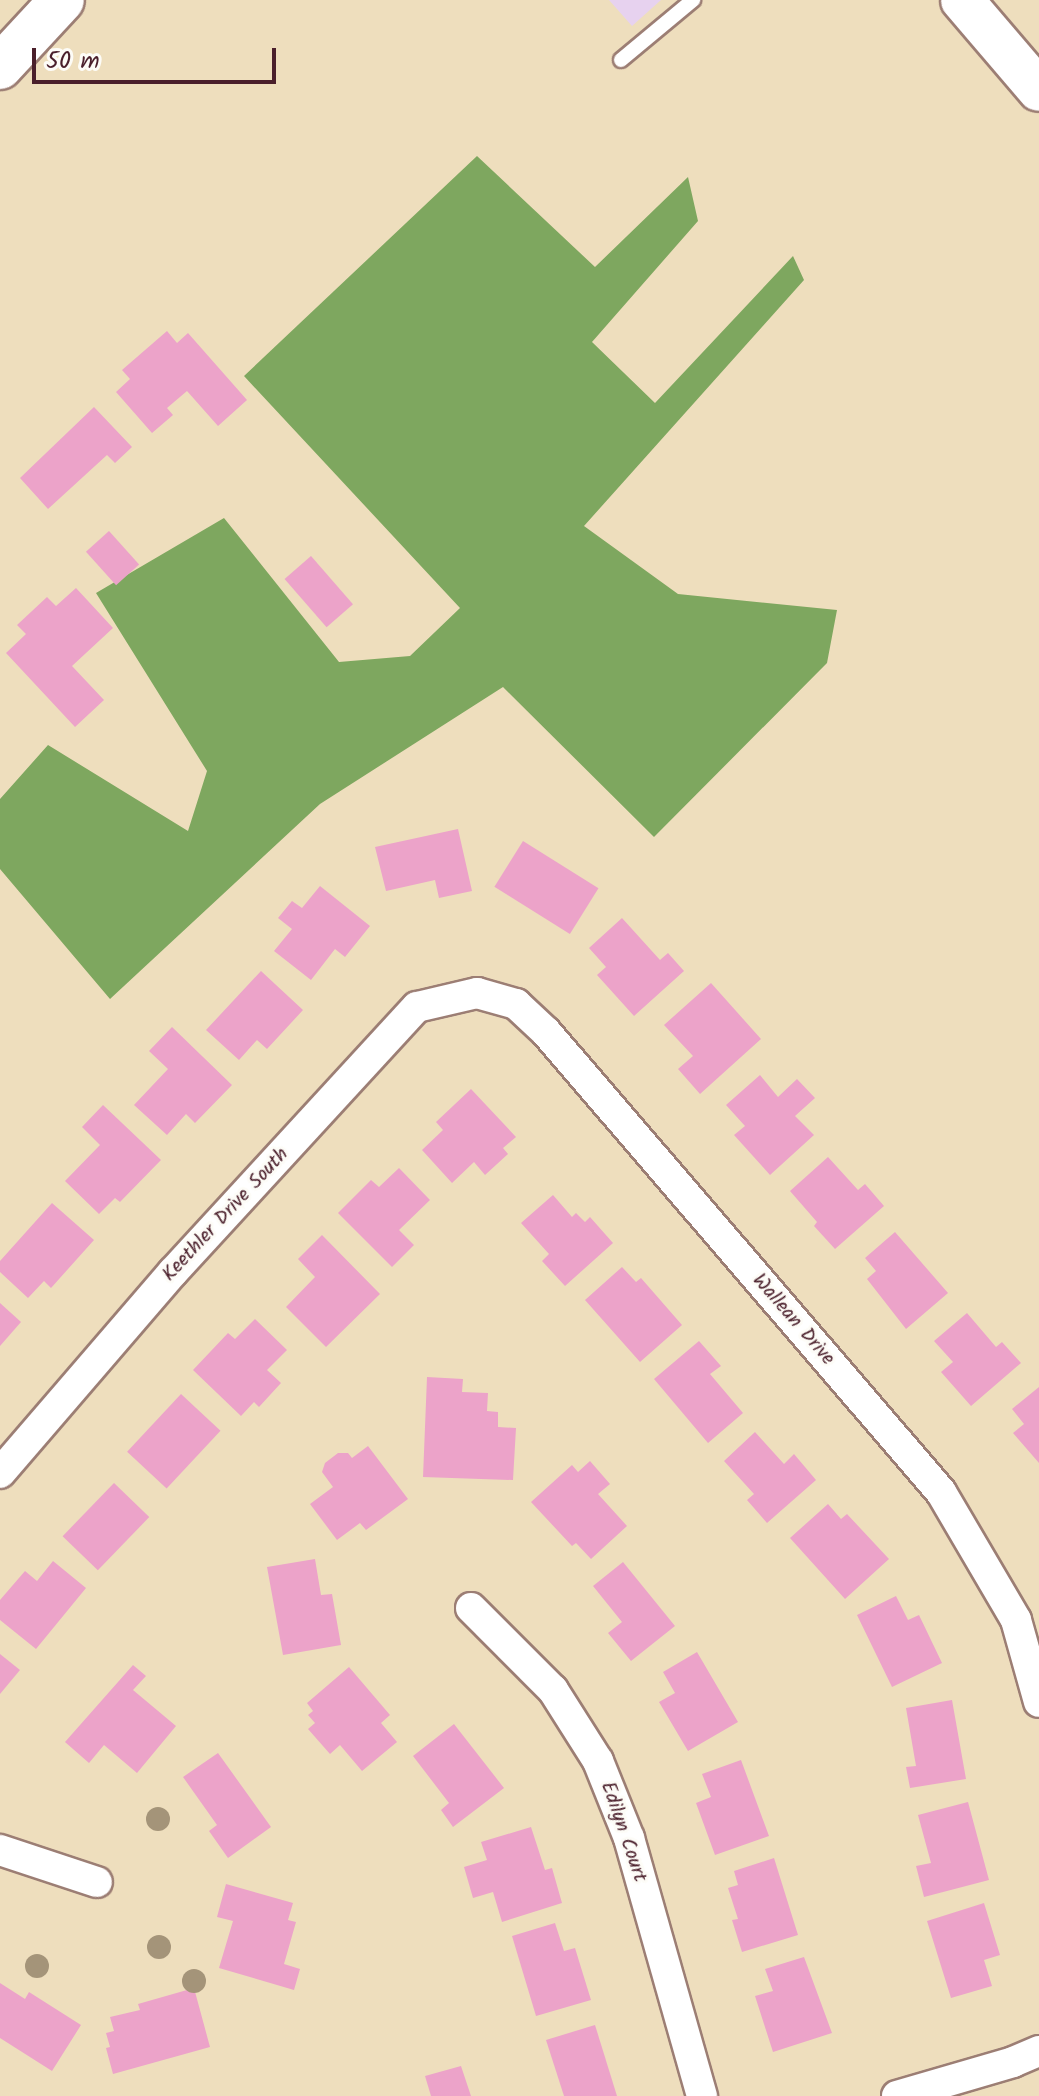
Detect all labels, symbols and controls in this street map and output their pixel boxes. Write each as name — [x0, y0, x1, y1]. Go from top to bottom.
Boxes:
scale bar — [36, 32, 280, 82]
text: 50 m — [46, 42, 100, 81]
street label: Keethler Drive South — [158, 1143, 294, 1287]
street label: Wallean Drive — [747, 1269, 839, 1371]
street label: Edilyn Court — [595, 1779, 651, 1885]

